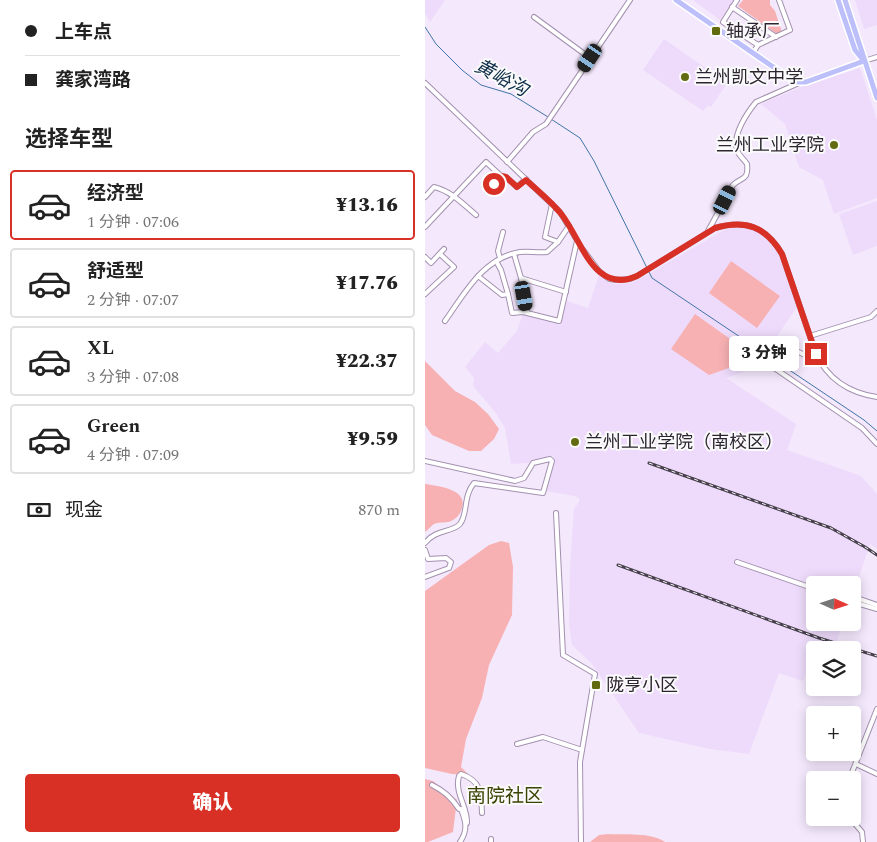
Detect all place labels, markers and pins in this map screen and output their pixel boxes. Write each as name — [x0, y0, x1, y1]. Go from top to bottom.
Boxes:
place label: 轴承厂 — [726, 18, 780, 45]
marker: 轴承厂 — [710, 25, 722, 37]
place label: 兰州凯文中学 — [695, 64, 803, 91]
marker: 兰州凯文中学 — [679, 71, 691, 83]
place label: 兰州工业学院 — [716, 132, 824, 159]
marker: 兰州工业学院 — [828, 139, 840, 151]
place label: 兰州工业学院（南校区） — [585, 429, 783, 456]
marker: 兰州工业学院（南校区） — [569, 436, 581, 448]
place label: 陇亨小区 — [606, 672, 678, 699]
marker: 陇亨小区 — [590, 679, 602, 691]

